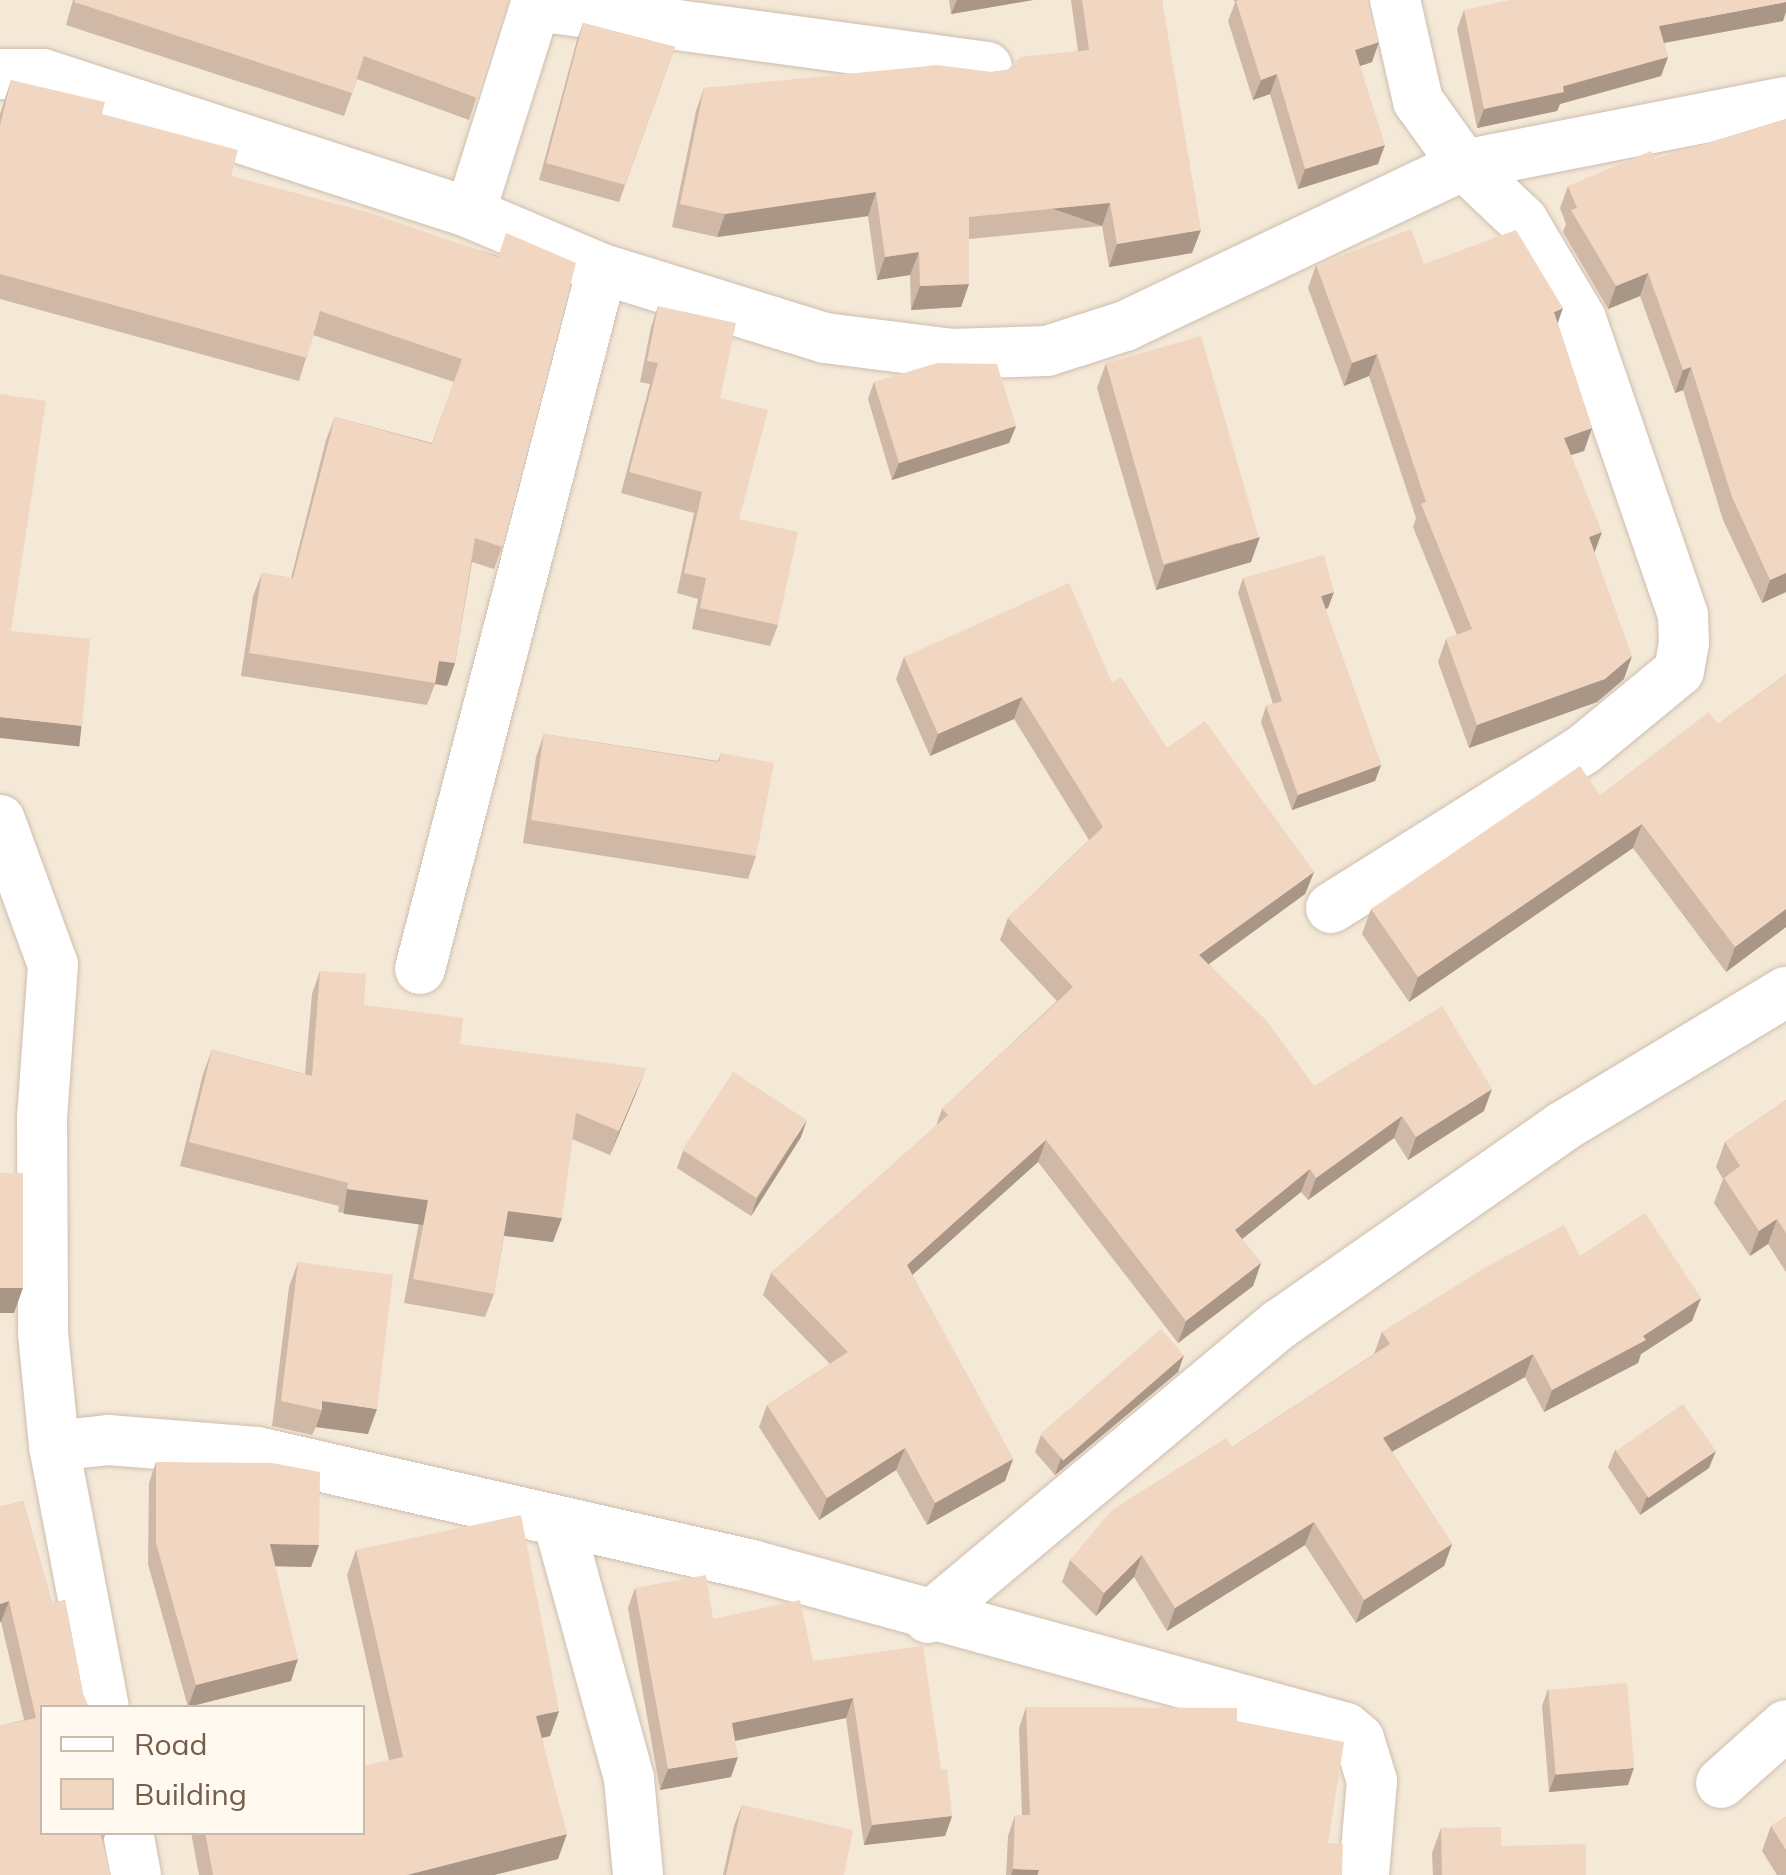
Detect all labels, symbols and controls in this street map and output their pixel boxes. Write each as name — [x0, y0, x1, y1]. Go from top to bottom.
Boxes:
legend — [40, 1705, 365, 1835]
text: Road — [134, 1725, 208, 1763]
text: Building — [134, 1775, 247, 1813]

